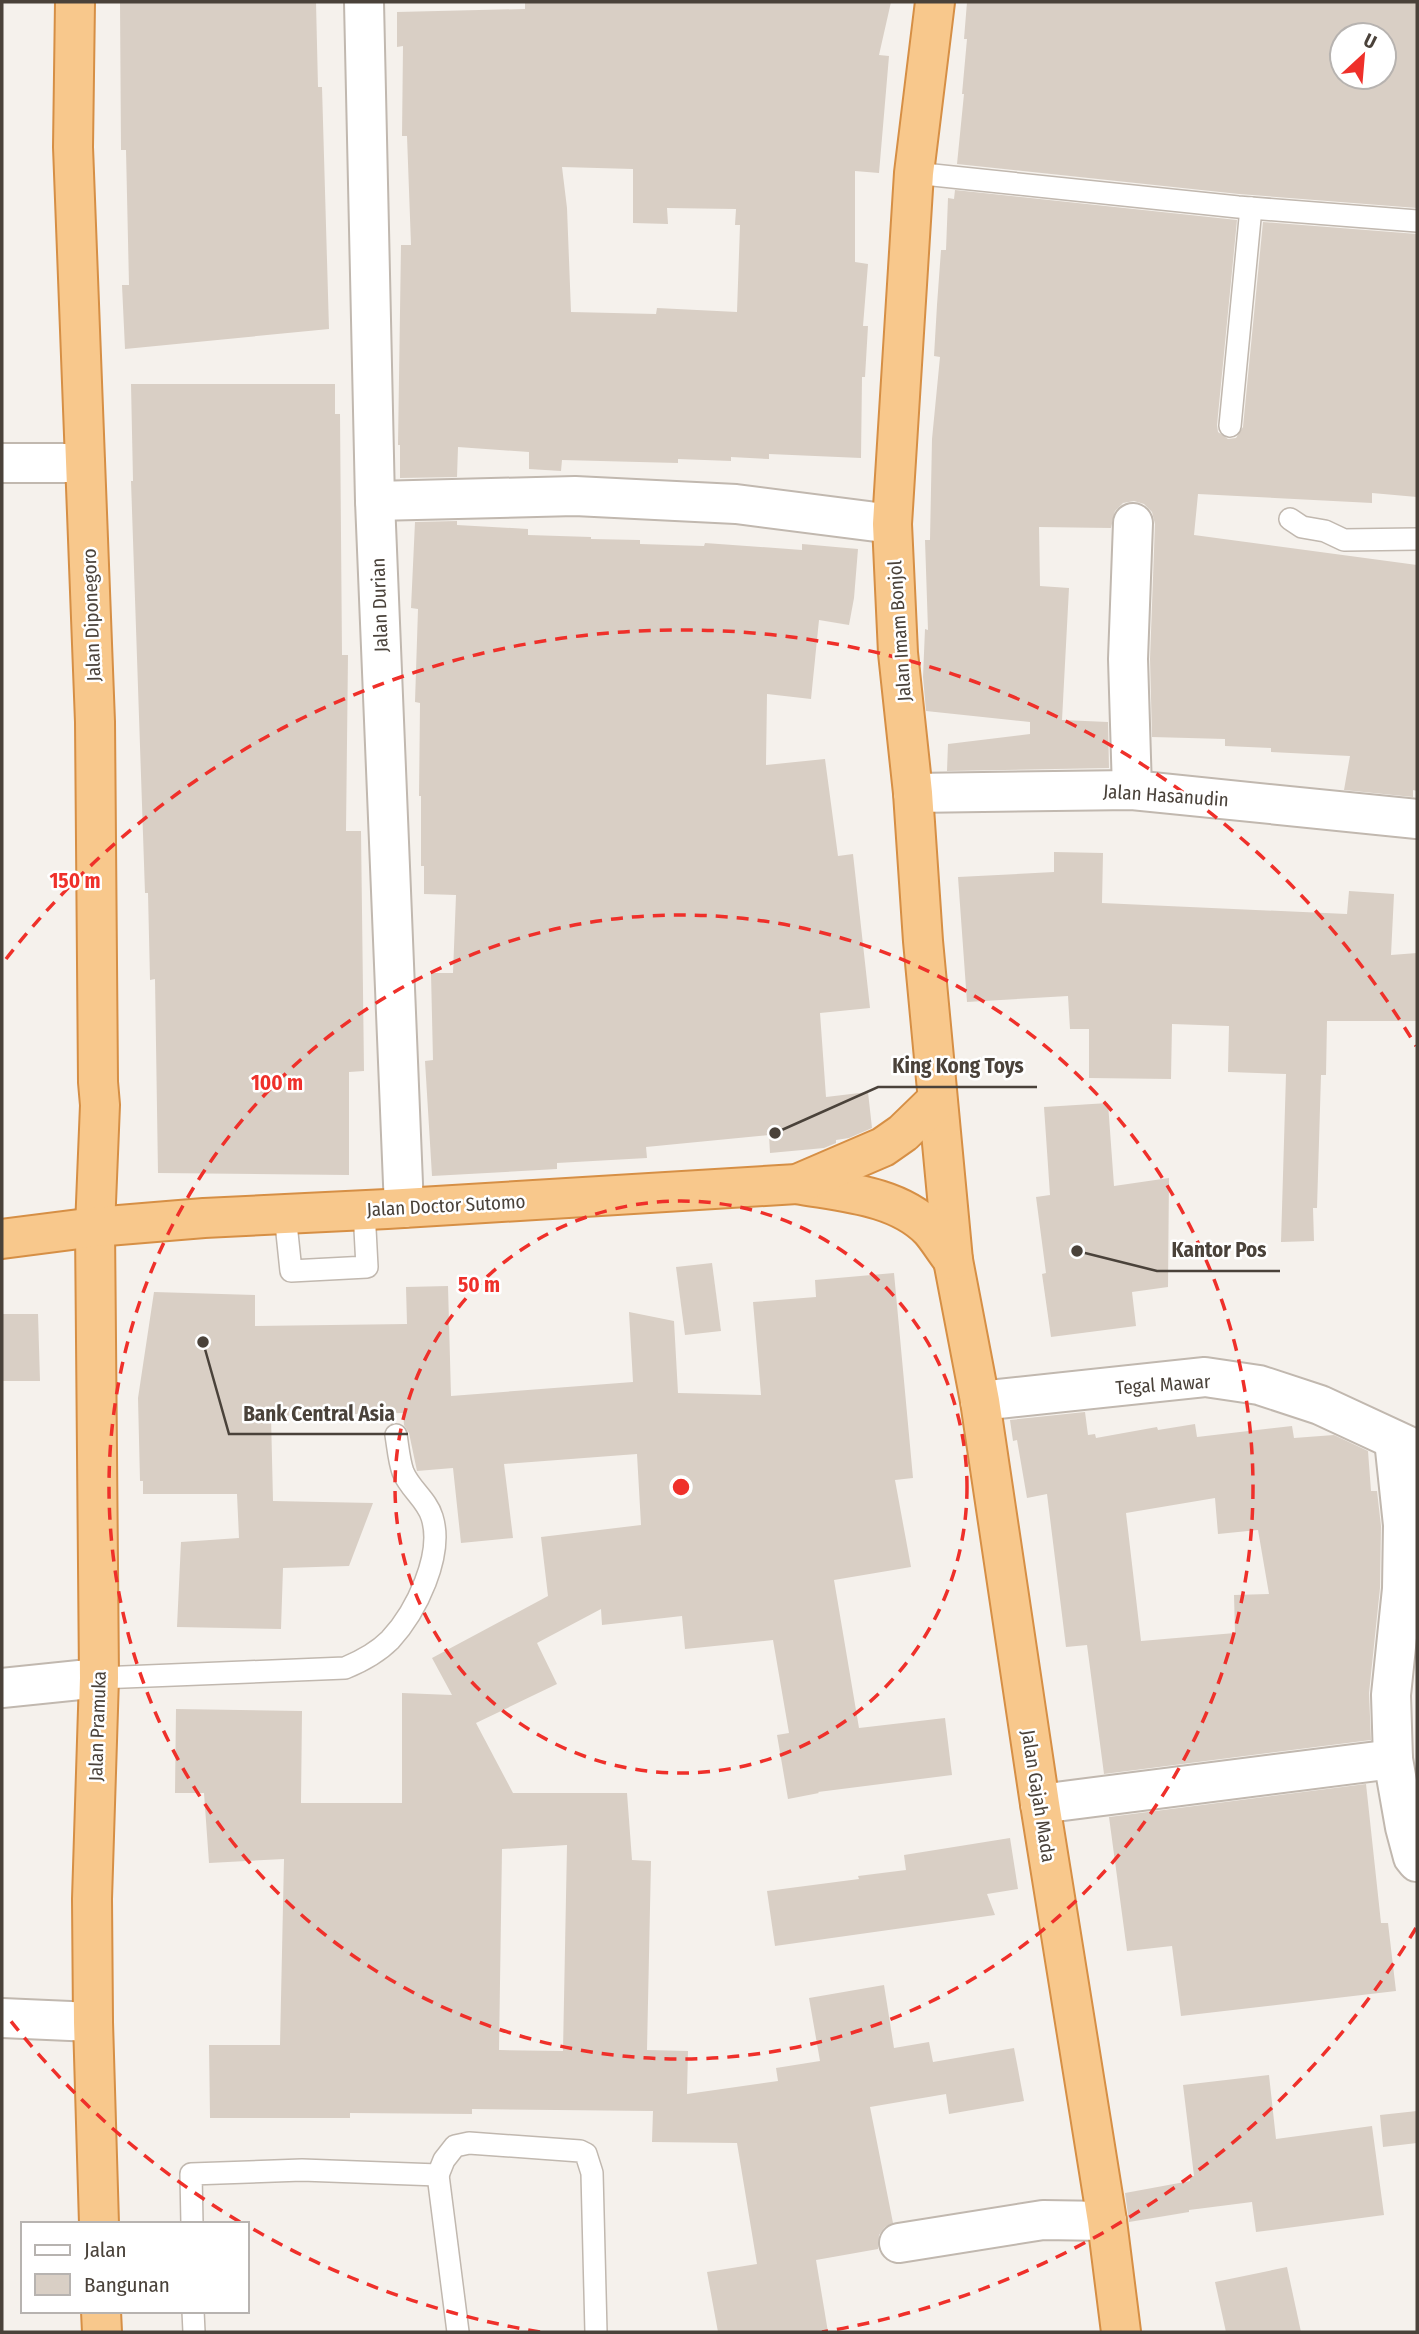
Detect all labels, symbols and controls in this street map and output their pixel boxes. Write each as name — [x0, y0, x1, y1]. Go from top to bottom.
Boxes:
north arrow — [1328, 21, 1398, 91]
text: U — [1360, 28, 1380, 54]
street label: Jalan Diponegoro — [78, 548, 105, 682]
street label: Jalan Durian — [366, 557, 393, 653]
street label: Jalan Imam Bonjol — [883, 560, 916, 702]
street label: Jalan Hasanudin — [1102, 780, 1230, 811]
text: 150 m — [49, 868, 101, 894]
callout: King Kong Toys — [878, 1045, 1037, 1087]
text: King Kong Toys — [892, 1053, 1024, 1079]
text: 100 m — [251, 1070, 303, 1096]
street label: Jalan Doctor Sutomo — [366, 1190, 526, 1221]
callout: Kantor Pos — [1157, 1229, 1280, 1271]
text: Kantor Pos — [1172, 1237, 1266, 1263]
text: 50 m — [458, 1272, 500, 1298]
street label: Tegal Mawar — [1115, 1370, 1212, 1399]
callout: Bank Central Asia — [229, 1392, 408, 1434]
text: Bank Central Asia — [243, 1401, 395, 1427]
centre of rings — [669, 1475, 693, 1499]
street label: Jalan Pramuka — [84, 1670, 111, 1782]
street label: Jalan Gajah Mada — [1017, 1728, 1060, 1864]
legend — [21, 2222, 248, 2313]
text: Jalan — [84, 2237, 127, 2263]
text: Bangunan — [84, 2272, 170, 2298]

